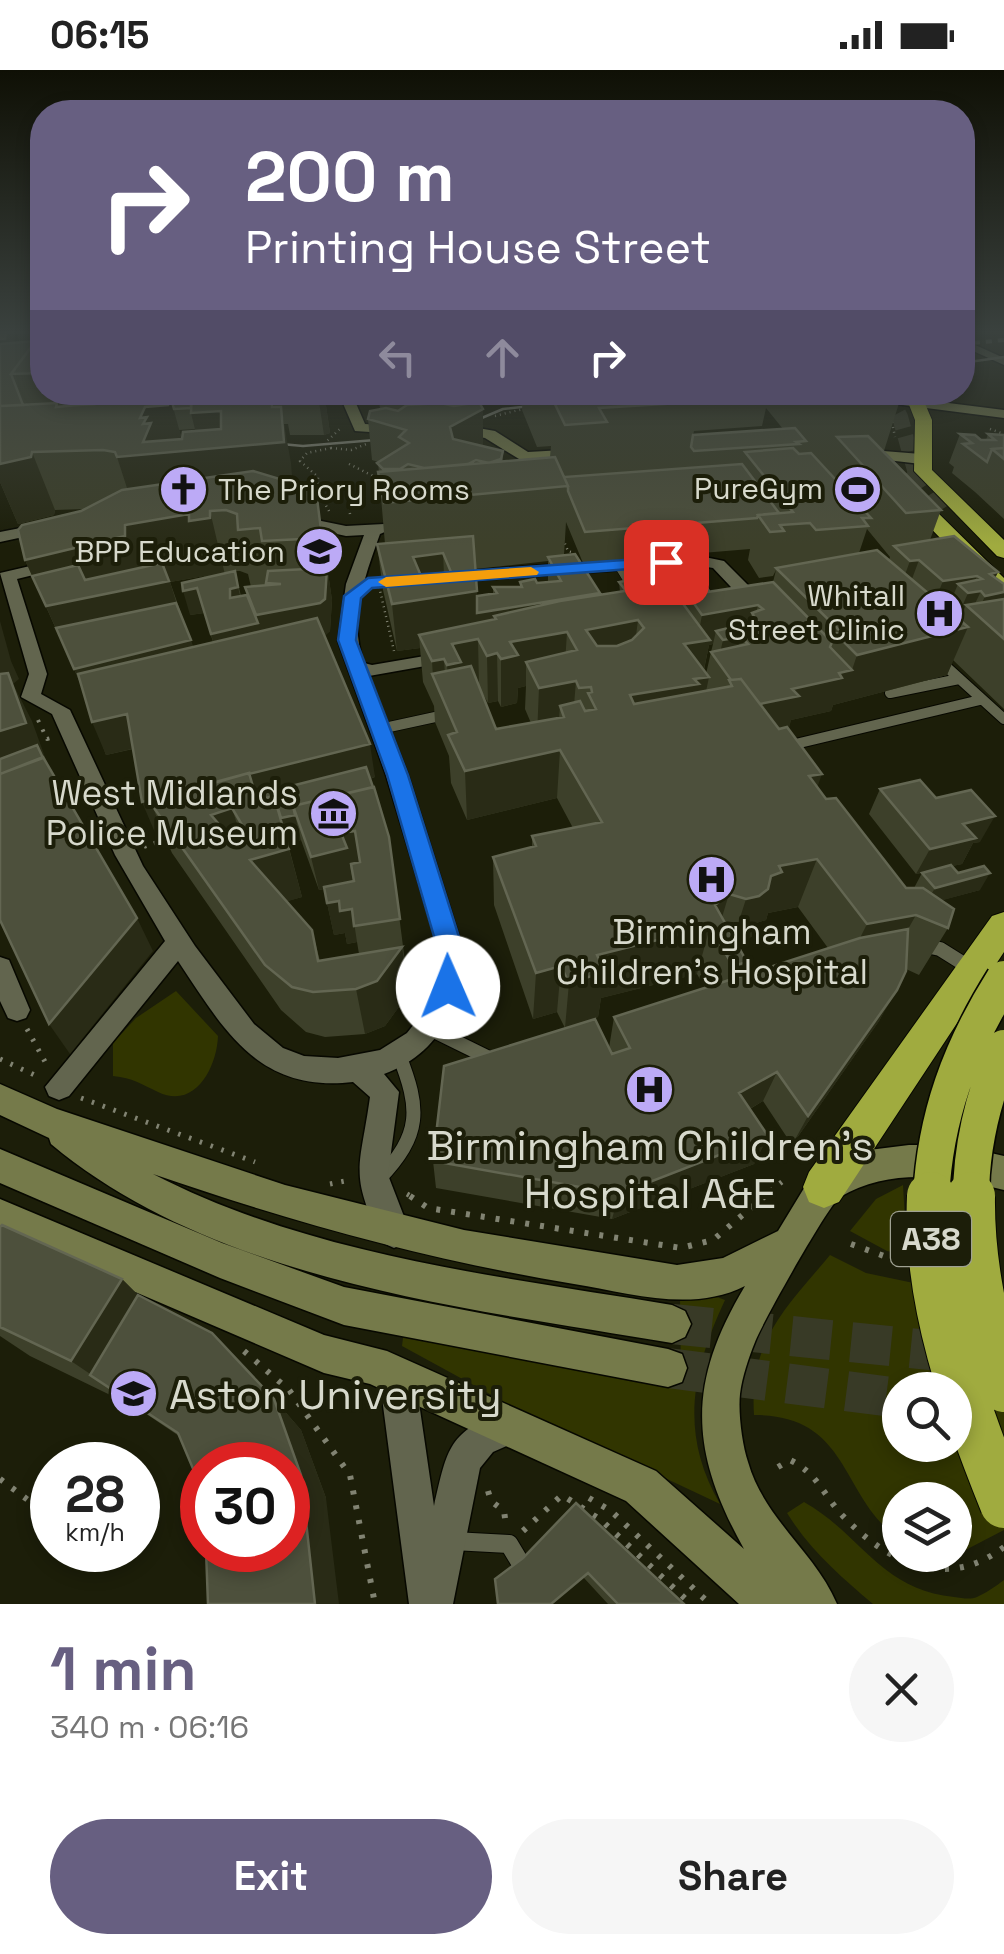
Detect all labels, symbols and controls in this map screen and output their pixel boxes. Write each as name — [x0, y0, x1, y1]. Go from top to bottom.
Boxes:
text: 06:15 — [50, 11, 149, 59]
text: 200 m — [245, 132, 455, 221]
icon: right — [80, 140, 210, 270]
text: Printing House Street — [245, 219, 711, 276]
icon: left — [370, 330, 425, 385]
icon: ahead — [475, 330, 530, 385]
icon: right — [580, 330, 635, 385]
sports icon: PureGym — [832, 463, 884, 515]
church icon: The Priory Rooms — [157, 464, 209, 516]
place label: PureGym — [694, 469, 823, 508]
place label: The Priory Rooms — [218, 470, 470, 509]
pin — [624, 520, 709, 605]
school or university icon: BPP Education — [294, 526, 346, 578]
place label: BPP Education — [75, 532, 285, 571]
icon: arrive — [639, 535, 694, 590]
place label: Whitall Street Clinic — [728, 576, 905, 649]
hospital icon: Whitall Street Clinic — [914, 587, 966, 639]
place label: West Midlands Police Museum — [46, 771, 298, 855]
museum icon: West Midlands Police Museum — [307, 787, 359, 839]
hospital icon: Birmingham Children's Hospital — [686, 854, 738, 906]
place label: Birmingham Children's Hospital — [556, 910, 868, 994]
position arrow — [396, 935, 500, 1039]
hospital icon: Birmingham Children's Hospital A&E — [624, 1063, 676, 1115]
place label: Birmingham Children's Hospital A&E — [426, 1119, 874, 1220]
road number: A38 — [891, 1212, 971, 1266]
school or university icon: Aston University — [108, 1368, 160, 1420]
place label: Aston University — [169, 1368, 502, 1421]
map controls — [882, 1372, 972, 1572]
button: search — [882, 1372, 972, 1462]
speed limit sign: 30 — [180, 1442, 310, 1572]
text: 28 — [65, 1463, 125, 1527]
button: layers — [882, 1482, 972, 1572]
text: km/h — [65, 1516, 125, 1548]
text: 1 min — [50, 1631, 197, 1708]
button: close — [849, 1637, 954, 1742]
text: 340 m · 06:16 — [50, 1707, 249, 1747]
button: Exit — [50, 1819, 492, 1934]
button: Share — [512, 1819, 954, 1934]

